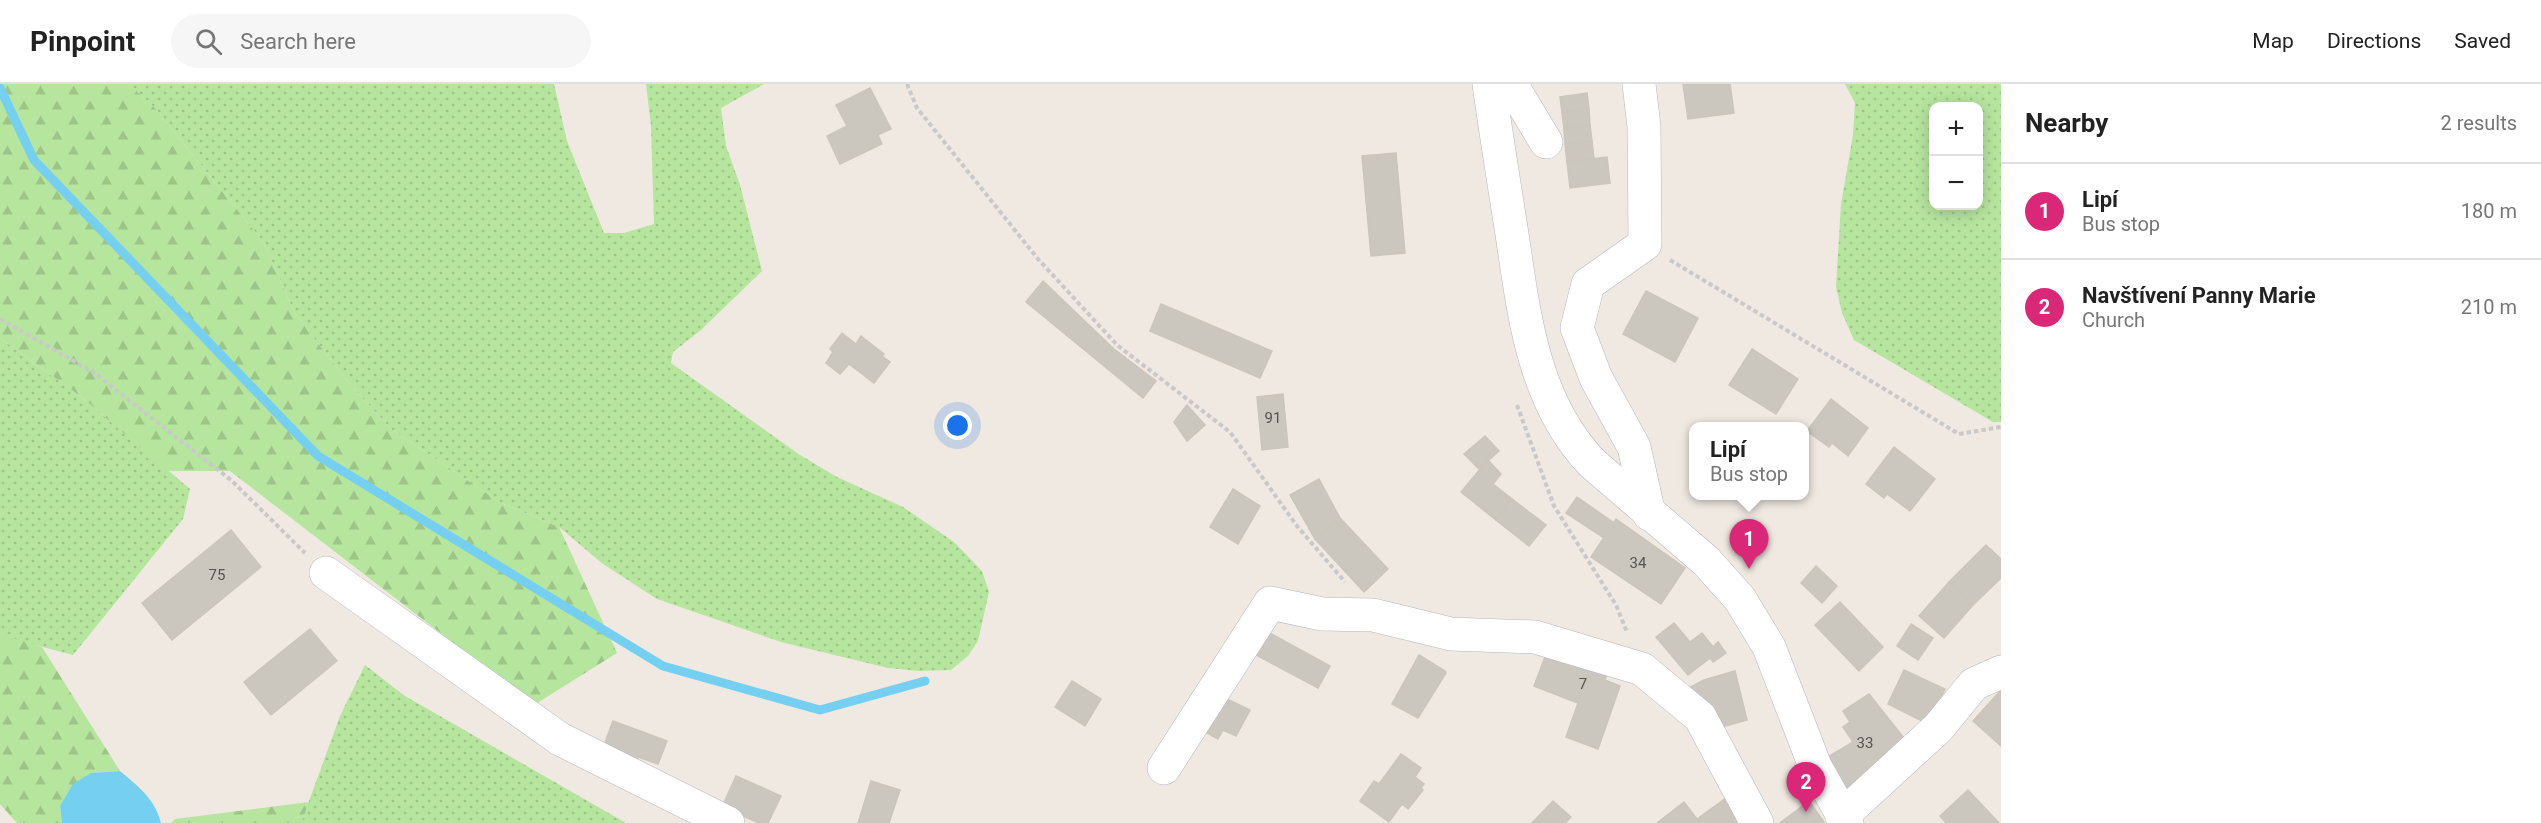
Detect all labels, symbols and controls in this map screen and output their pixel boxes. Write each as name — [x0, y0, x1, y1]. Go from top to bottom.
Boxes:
search box — [171, 14, 591, 68]
text: Pinpoint — [30, 25, 135, 58]
icon: search — [192, 25, 225, 58]
text: Search here — [240, 29, 356, 54]
text: Map — [2252, 29, 2294, 53]
text: Directions — [2327, 29, 2421, 53]
text: Saved — [2454, 29, 2511, 53]
map controls — [1929, 102, 1983, 210]
button: + — [1929, 102, 1983, 156]
text: Nearby — [2025, 108, 2108, 138]
text: 2 results — [2441, 111, 2517, 135]
button: − — [1929, 156, 1983, 210]
text: Lipí — [2082, 187, 2118, 212]
text: 1 — [2039, 199, 2050, 223]
text: 180 m — [2461, 199, 2517, 223]
text: Bus stop — [2082, 212, 2160, 236]
text: Navštívení Panny Marie — [2082, 283, 2316, 308]
text: 2 — [2039, 295, 2050, 319]
text: 210 m — [2461, 295, 2517, 319]
text: Church — [2082, 308, 2145, 332]
house number: 91 — [1265, 409, 1281, 427]
your location — [943, 411, 972, 440]
popup — [1689, 422, 1809, 500]
text: Lipí — [1710, 437, 1746, 462]
text: Bus stop — [1710, 462, 1788, 486]
pin: 1 — [1730, 520, 1768, 569]
house number: 34 — [1630, 554, 1647, 572]
house number: 75 — [209, 566, 225, 584]
house number: 7 — [1579, 675, 1587, 693]
house number: 33 — [1857, 734, 1873, 752]
pin: 2 — [1786, 762, 1826, 812]

